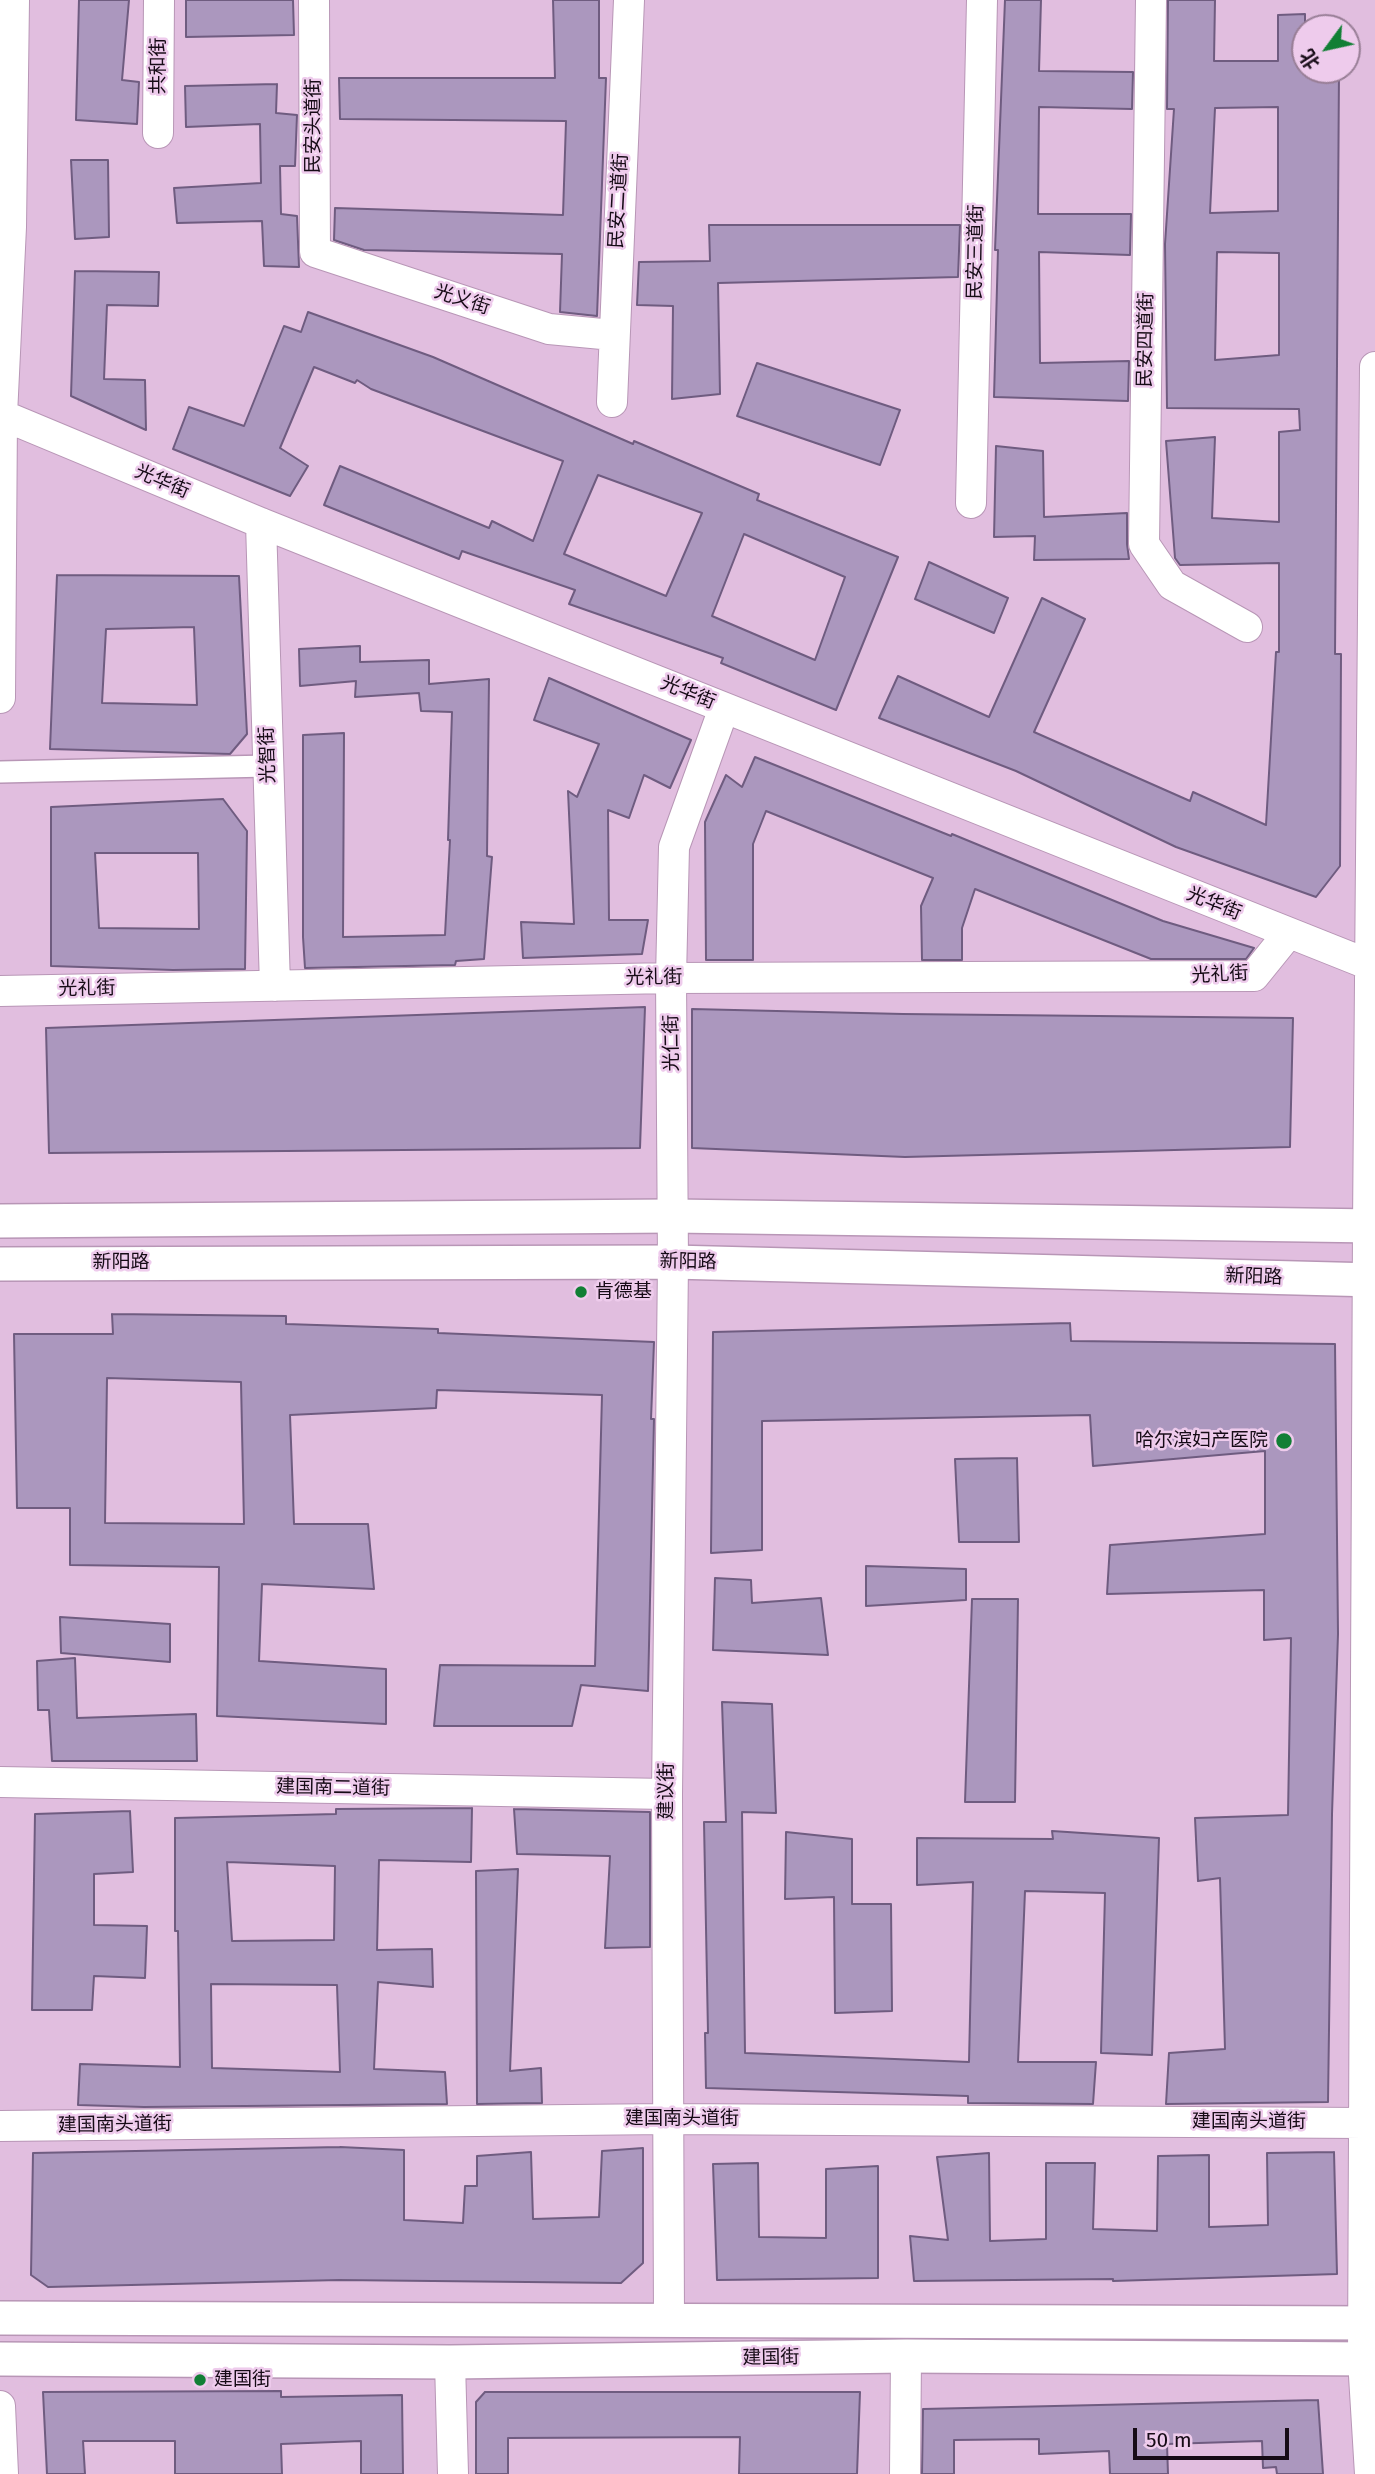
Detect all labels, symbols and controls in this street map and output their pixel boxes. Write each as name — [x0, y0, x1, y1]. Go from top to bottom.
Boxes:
north arrow — [1291, 14, 1361, 84]
street label: 共和街 — [148, 38, 170, 94]
text: 北 — [1295, 45, 1324, 74]
street label: 民安头道街 — [303, 79, 325, 173]
street label: 民安二道街 — [605, 153, 633, 249]
street label: 民安三道街 — [964, 204, 988, 300]
street label: 光义街 — [431, 280, 493, 320]
street label: 民安四道街 — [1134, 292, 1158, 388]
street label: 光华街 — [131, 460, 193, 504]
street label: 光华街 — [657, 672, 719, 714]
street label: 光智街 — [256, 726, 280, 784]
street label: 光华街 — [1183, 883, 1245, 925]
street label: 光礼街 — [1191, 962, 1249, 988]
street label: 光礼街 — [625, 966, 683, 990]
street label: 光礼街 — [58, 977, 116, 1001]
street label: 光仁街 — [660, 1014, 684, 1072]
street label: 新阳路 — [659, 1250, 717, 1274]
street label: 新阳路 — [93, 1252, 149, 1274]
street label: 新阳路 — [1225, 1265, 1283, 1289]
place label: 肯德基 — [595, 1281, 652, 1303]
marker: 肯德基 — [573, 1284, 589, 1300]
place label: 哈尔滨妇产医院 — [1135, 1430, 1268, 1452]
marker: 哈尔滨妇产医院 — [1274, 1431, 1294, 1451]
street label: 建议街 — [656, 1763, 678, 1819]
street label: 建国南二道街 — [276, 1776, 390, 1800]
street label: 建国南头道街 — [625, 2108, 739, 2130]
street label: 建国南头道街 — [1192, 2111, 1306, 2133]
street label: 建国南头道街 — [58, 2113, 172, 2137]
street label: 建国街 — [742, 2346, 800, 2370]
place label: 建国街 — [214, 2369, 271, 2391]
marker: 建国街 — [192, 2372, 208, 2388]
scale bar — [1137, 2414, 1293, 2458]
text: 50 m — [1146, 2427, 1192, 2453]

